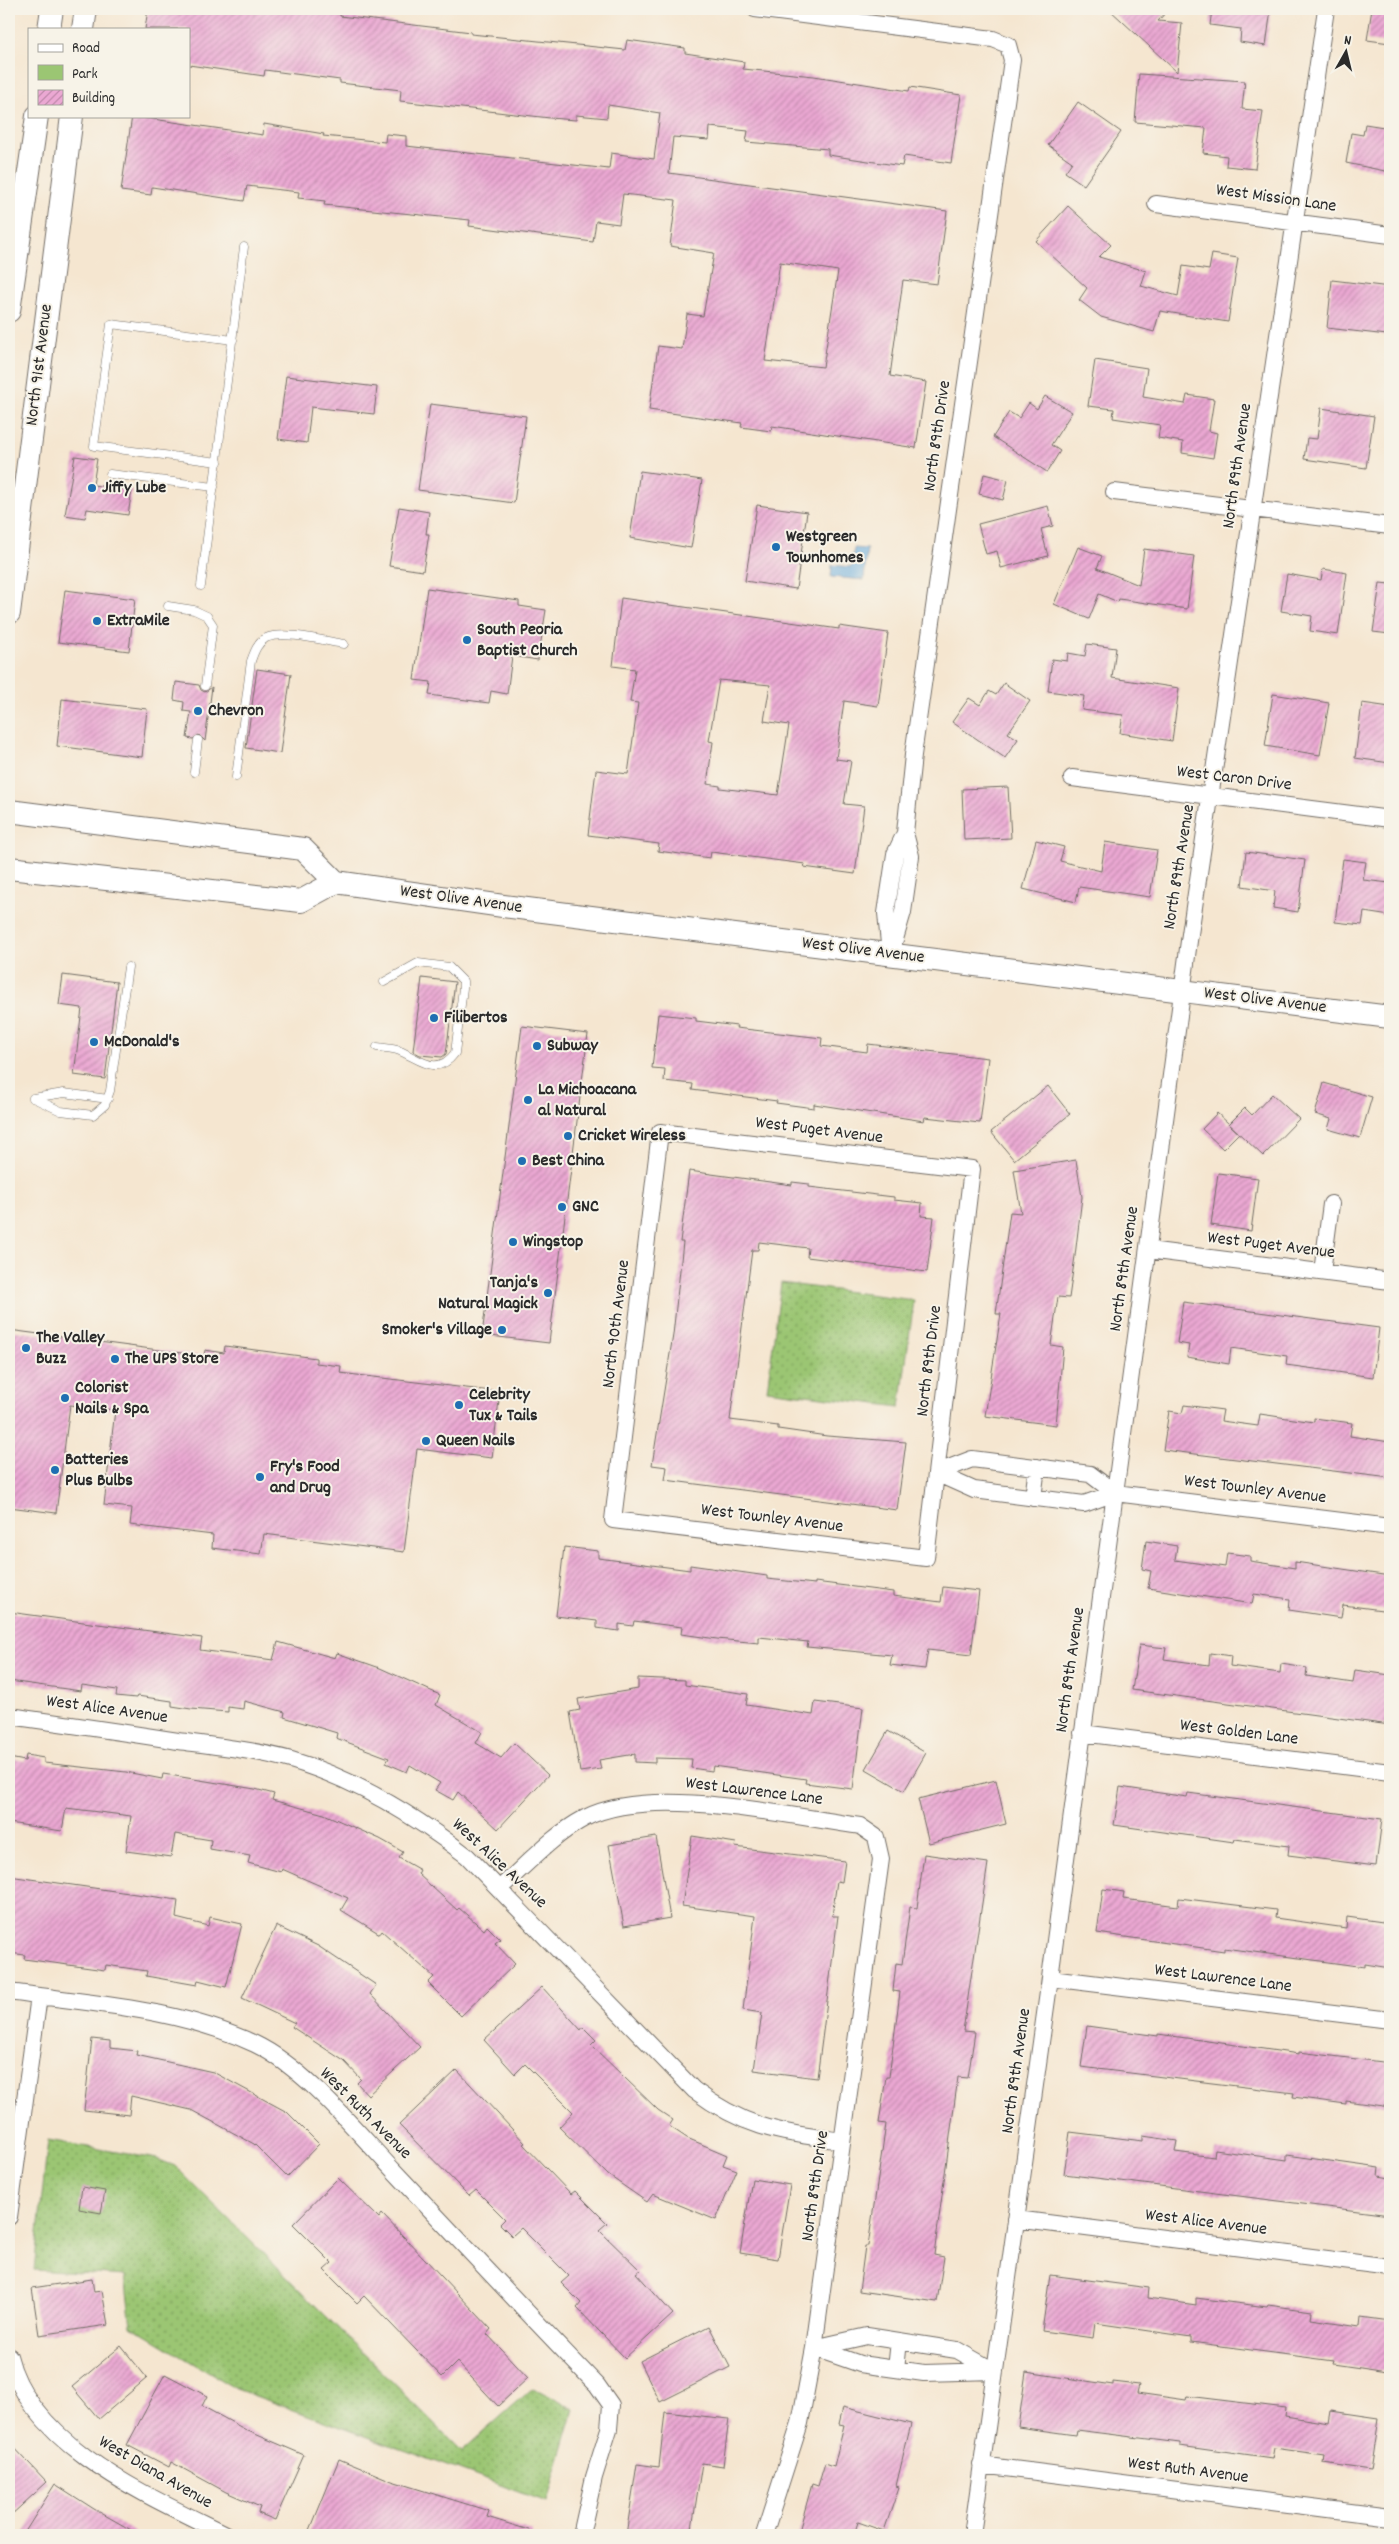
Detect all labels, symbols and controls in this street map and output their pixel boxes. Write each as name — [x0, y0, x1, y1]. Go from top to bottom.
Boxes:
legend — [28, 28, 190, 118]
north arrow — [1322, 28, 1372, 78]
text: N — [1343, 31, 1352, 52]
text: Road — [72, 38, 100, 60]
text: Park — [72, 64, 98, 86]
text: Building — [72, 88, 115, 110]
street label: West Mission Lane — [1214, 178, 1338, 220]
street label: North 91st Avenue — [20, 303, 60, 427]
street label: North 89th Drive — [918, 379, 958, 493]
street label: North 89th Avenue — [1217, 402, 1259, 530]
place label: Jiffy Lube — [102, 476, 166, 501]
marker: Jiffy Lube — [86, 482, 98, 494]
place label: Westgreen Townhomes — [786, 525, 864, 571]
marker: Westgreen Townhomes — [770, 541, 782, 553]
place label: ExtraMile — [107, 609, 170, 634]
marker: ExtraMile — [91, 615, 103, 627]
place label: South Peoria Baptist Church — [477, 618, 578, 664]
marker: South Peoria Baptist Church — [461, 634, 473, 646]
place label: Chevron — [208, 699, 264, 724]
marker: Chevron — [192, 705, 204, 717]
street label: West Caron Drive — [1175, 760, 1293, 798]
street label: North 89th Avenue — [1158, 803, 1202, 931]
street label: West Olive Avenue — [398, 879, 524, 921]
street label: West Olive Avenue — [800, 931, 926, 971]
street label: West Olive Avenue — [1202, 981, 1328, 1021]
place label: Filibertos — [444, 1006, 508, 1031]
marker: Filibertos — [428, 1012, 440, 1024]
place label: McDonald's — [104, 1030, 180, 1055]
place label: Subway — [547, 1034, 599, 1059]
marker: McDonald's — [88, 1036, 100, 1048]
marker: Subway — [531, 1040, 543, 1052]
place label: La Michoacana al Natural — [538, 1078, 637, 1124]
marker: La Michoacana al Natural — [522, 1094, 534, 1106]
street label: West Puget Avenue — [754, 1111, 884, 1151]
place label: Cricket Wireless — [578, 1124, 686, 1149]
marker: Cricket Wireless — [562, 1130, 574, 1142]
place label: Best China — [532, 1149, 605, 1174]
marker: Best China — [516, 1155, 528, 1167]
place label: GNC — [572, 1195, 599, 1220]
marker: GNC — [556, 1201, 568, 1213]
street label: North 89th Avenue — [1104, 1205, 1146, 1333]
street label: West Puget Avenue — [1206, 1226, 1336, 1266]
place label: Wingstop — [523, 1230, 583, 1255]
marker: Wingstop — [507, 1236, 519, 1248]
street label: North 90th Avenue — [597, 1258, 637, 1389]
place label: Tanja's Natural Magick — [438, 1271, 539, 1317]
marker: Tanja's Natural Magick — [542, 1287, 554, 1299]
street label: North 89th Drive — [911, 1304, 949, 1418]
place label: Smoker's Village — [382, 1318, 492, 1343]
marker: Smoker's Village — [496, 1324, 508, 1336]
place label: The Valley Buzz — [36, 1326, 105, 1372]
marker: The Valley Buzz — [20, 1342, 32, 1354]
place label: The UPS Store — [125, 1347, 219, 1372]
marker: The UPS Store — [109, 1353, 121, 1365]
place label: Colorist Nails & Spa — [75, 1376, 149, 1422]
place label: Celebrity Tux & Tails — [469, 1383, 538, 1429]
marker: Colorist Nails & Spa — [59, 1392, 71, 1404]
marker: Celebrity Tux & Tails — [453, 1399, 465, 1411]
place label: Queen Nails — [436, 1429, 515, 1454]
marker: Queen Nails — [420, 1435, 432, 1447]
place label: Batteries Plus Bulbs — [65, 1448, 133, 1494]
place label: Fry's Food and Drug — [270, 1455, 340, 1501]
marker: Batteries Plus Bulbs — [49, 1464, 61, 1476]
street label: West Townley Avenue — [1183, 1469, 1328, 1511]
marker: Fry's Food and Drug — [254, 1471, 266, 1483]
street label: West Townley Avenue — [700, 1498, 845, 1540]
street label: North 89th Avenue — [1050, 1606, 1092, 1734]
street label: West Alice Avenue — [45, 1689, 169, 1731]
street label: West Golden Lane — [1179, 1713, 1300, 1753]
street label: West Lawrence Lane — [684, 1771, 824, 1813]
street label: West Alice Avenue — [446, 1813, 552, 1915]
street label: West Lawrence Lane — [1153, 1958, 1293, 2000]
street label: North 89th Avenue — [996, 2007, 1038, 2135]
street label: West Ruth Avenue — [313, 2062, 417, 2166]
street label: North 89th Drive — [796, 2129, 836, 2243]
street label: West Alice Avenue — [1144, 2203, 1268, 2243]
street label: West Diana Avenue — [93, 2430, 217, 2516]
street label: West Ruth Avenue — [1126, 2451, 1250, 2491]

